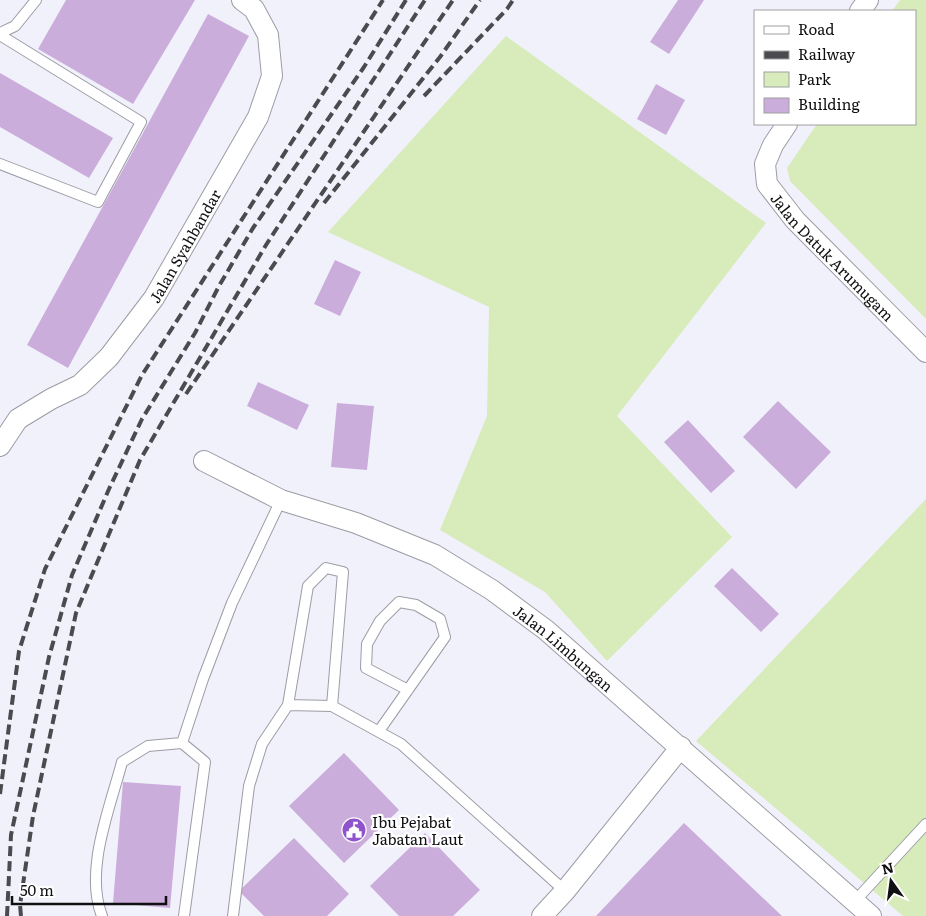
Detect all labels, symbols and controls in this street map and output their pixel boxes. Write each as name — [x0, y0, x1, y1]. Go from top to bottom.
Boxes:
legend — [754, 10, 916, 125]
text: Road — [798, 17, 834, 40]
text: Railway — [798, 42, 856, 65]
text: Park — [798, 67, 832, 90]
text: Building — [798, 92, 860, 115]
street label: Jalan Syahbandar — [142, 185, 226, 307]
street label: Jalan Datuk Arumugam — [766, 187, 900, 326]
street label: Jalan Limbungan — [509, 598, 619, 696]
place label: Ibu Pejabat Jabatan Laut — [372, 810, 463, 850]
public building icon: Ibu Pejabat Jabatan Laut — [341, 817, 367, 843]
north arrow — [866, 856, 916, 906]
text: N — [879, 856, 896, 879]
scale bar — [12, 874, 166, 906]
text: 50 m — [20, 878, 54, 901]

